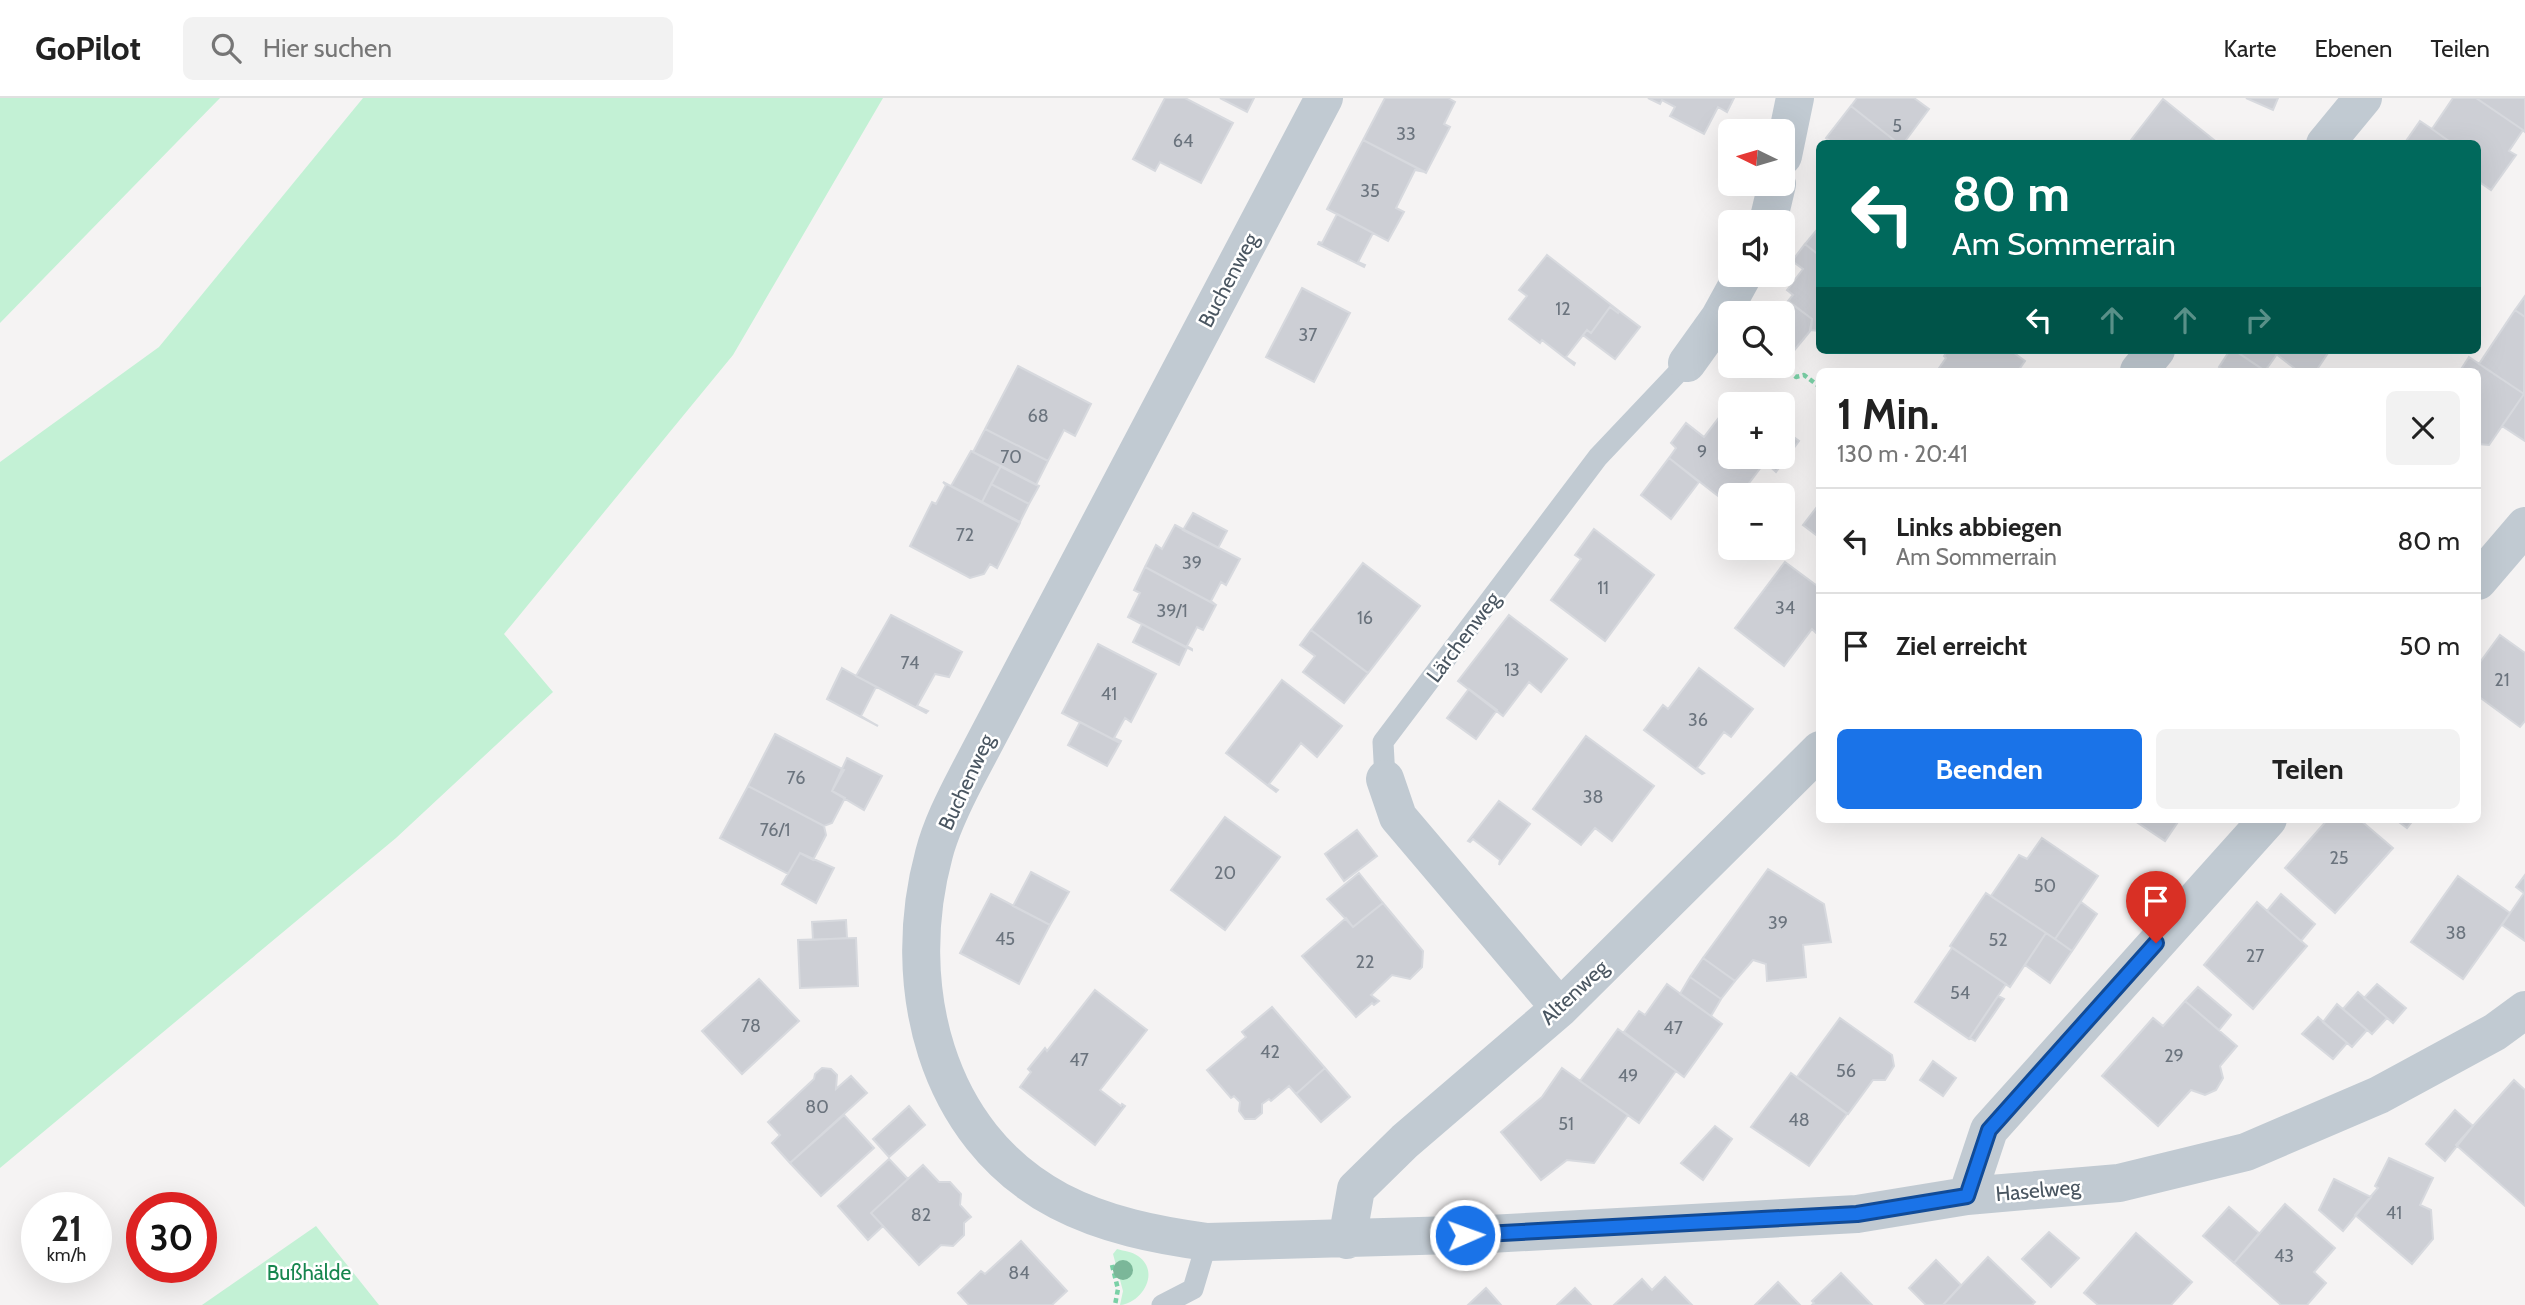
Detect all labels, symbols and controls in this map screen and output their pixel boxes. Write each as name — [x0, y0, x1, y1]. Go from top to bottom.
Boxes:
search box — [183, 17, 673, 80]
text: GoPilot — [35, 28, 141, 68]
icon: search — [207, 29, 245, 67]
text: Hier suchen — [263, 32, 392, 64]
text: Karte — [2223, 34, 2276, 63]
text: Ebenen — [2314, 34, 2392, 63]
text: Teilen — [2430, 34, 2490, 63]
house number: 5 — [1892, 115, 1902, 137]
north arrow — [1718, 119, 1796, 196]
map controls — [1718, 119, 1795, 560]
house number: 33 — [1396, 123, 1416, 145]
house number: 64 — [1173, 130, 1193, 152]
text: 80 m — [1952, 164, 2070, 223]
icon: left — [1837, 168, 1928, 259]
house number: 35 — [1360, 180, 1380, 202]
button: sound — [1718, 210, 1795, 287]
text: Am Sommerrain — [1952, 224, 2176, 263]
street label: Buchenweg — [1193, 228, 1263, 331]
house number: 12 — [1555, 298, 1571, 320]
button: search — [1718, 301, 1795, 378]
icon: left — [2020, 301, 2058, 339]
icon: ahead — [2093, 301, 2131, 339]
icon: ahead — [2166, 301, 2204, 339]
icon: right — [2239, 301, 2277, 339]
house number: 37 — [1299, 324, 1317, 346]
text: 1 Min. — [1837, 388, 1939, 440]
button: close — [2386, 391, 2460, 465]
button: + — [1718, 392, 1795, 469]
house number: 68 — [1027, 405, 1049, 427]
text: 130 m · 20:41 — [1837, 440, 1968, 468]
house number: 9 — [1697, 441, 1707, 463]
house number: 70 — [1000, 446, 1022, 468]
button: − — [1718, 483, 1795, 560]
text: Links abbiegen — [1896, 511, 2062, 543]
icon: left — [1837, 522, 1875, 560]
house number: 72 — [956, 524, 974, 546]
text: 80 m — [2397, 525, 2460, 557]
text: Am Sommerrain — [1896, 543, 2057, 571]
house number: 39 — [1182, 552, 1202, 574]
house number: 11 — [1597, 577, 1609, 599]
street label: Lärchenweg — [1421, 587, 1505, 687]
house number: 34 — [1775, 597, 1795, 619]
house number: 39/1 — [1156, 600, 1188, 622]
house number: 16 — [1357, 607, 1373, 629]
icon: arrive — [1837, 627, 1875, 665]
text: Ziel erreicht — [1896, 630, 2027, 662]
text: 50 m — [2399, 630, 2460, 662]
house number: 74 — [901, 652, 919, 674]
house number: 13 — [1504, 659, 1520, 681]
house number: 21 — [2494, 669, 2510, 691]
house number: 41 — [1101, 683, 1117, 705]
house number: 36 — [1688, 709, 1708, 731]
button: Beenden — [1837, 729, 2142, 809]
button: Teilen — [2156, 729, 2460, 809]
street label: Buchenweg — [933, 730, 999, 834]
house number: 76 — [787, 767, 805, 789]
house number: 38 — [1583, 786, 1603, 808]
house number: 76/1 — [760, 819, 790, 841]
house number: 25 — [2329, 847, 2349, 869]
house number: 20 — [1214, 862, 1236, 884]
pin — [2126, 871, 2186, 943]
house number: 50 — [2034, 875, 2056, 897]
icon: arrive — [2137, 882, 2175, 920]
house number: 39 — [1768, 912, 1788, 934]
house number: 38 — [2446, 922, 2466, 944]
house number: 45 — [995, 928, 1015, 950]
house number: 52 — [1988, 929, 2008, 951]
house number: 27 — [2246, 945, 2264, 967]
house number: 22 — [1356, 951, 1374, 973]
street label: Altenweg — [1535, 954, 1613, 1030]
house number: 54 — [1950, 982, 1970, 1004]
house number: 78 — [741, 1015, 761, 1037]
house number: 47 — [1663, 1017, 1683, 1039]
house number: 42 — [1260, 1041, 1280, 1063]
house number: 29 — [2164, 1045, 2184, 1067]
house number: 47 — [1069, 1049, 1089, 1071]
house number: 56 — [1836, 1060, 1856, 1082]
house number: 49 — [1618, 1065, 1638, 1087]
house number: 80 — [805, 1096, 829, 1118]
house number: 48 — [1788, 1109, 1810, 1131]
house number: 51 — [1558, 1113, 1574, 1135]
street label: Haselweg — [1994, 1174, 2082, 1206]
speed limit sign: 30 — [126, 1192, 217, 1283]
position arrow — [1428, 1198, 1502, 1272]
house number: 41 — [2386, 1202, 2402, 1224]
house number: 82 — [911, 1204, 931, 1226]
text: 21 — [51, 1207, 82, 1250]
text: km/h — [47, 1244, 86, 1266]
house number: 43 — [2274, 1245, 2294, 1267]
park label: Bußhälde — [267, 1260, 351, 1285]
house number: 84 — [1008, 1262, 1030, 1284]

